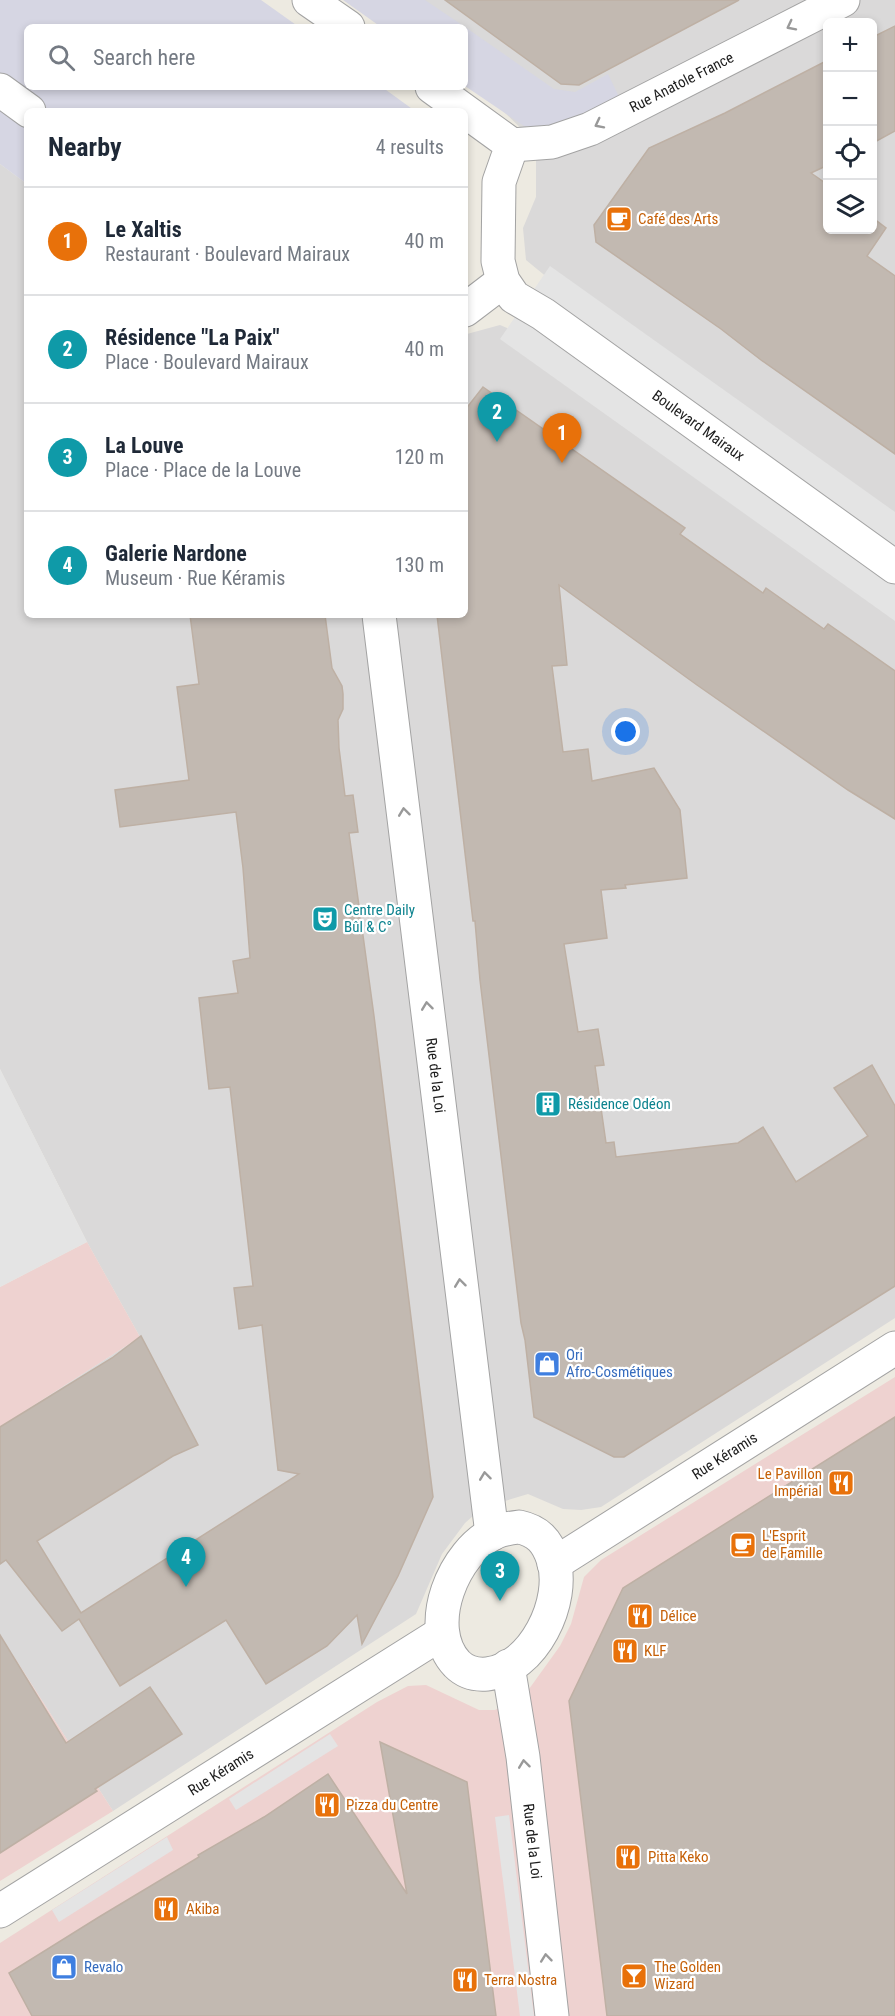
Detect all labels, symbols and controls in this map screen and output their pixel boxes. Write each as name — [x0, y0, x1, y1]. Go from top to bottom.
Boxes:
map controls — [823, 18, 877, 234]
button: + — [823, 18, 877, 72]
one-way arrow — [787, 19, 798, 31]
search box — [24, 24, 468, 90]
icon: search — [45, 41, 78, 74]
text: Search here — [93, 45, 195, 70]
street label: Rue Anatole France — [627, 48, 737, 116]
button: − — [823, 72, 877, 126]
one-way arrow — [594, 117, 605, 128]
button: locate — [823, 126, 877, 180]
text: Nearby — [48, 132, 122, 162]
text: 4 results — [376, 135, 444, 159]
button: layers — [823, 180, 877, 234]
cafe icon: Café des Arts — [604, 204, 634, 234]
place label: Café des Arts — [638, 210, 719, 228]
text: Le Xaltis — [105, 217, 182, 242]
text: 1 — [62, 229, 73, 253]
text: 40 m — [405, 229, 444, 253]
text: Restaurant · Boulevard Mairaux — [105, 242, 350, 266]
text: Résidence "La Paix" — [105, 325, 280, 350]
text: 2 — [62, 337, 73, 361]
text: 40 m — [405, 337, 444, 361]
text: Place · Boulevard Mairaux — [105, 350, 309, 374]
street label: Boulevard Mairaux — [649, 386, 748, 465]
pin: 2 — [478, 392, 516, 442]
pin: 1 — [542, 414, 582, 463]
text: La Louve — [105, 433, 184, 458]
text: 3 — [62, 445, 73, 469]
text: 120 m — [395, 445, 444, 469]
text: Place · Place de la Louve — [105, 458, 301, 482]
text: Galerie Nardone — [105, 541, 247, 566]
text: 4 — [62, 553, 73, 577]
text: 130 m — [395, 553, 444, 577]
text: Museum · Rue Kéramis — [105, 566, 285, 590]
your location — [611, 717, 640, 746]
one-way arrow — [398, 808, 410, 817]
place label: Centre Daily Bûl & C° — [344, 901, 415, 936]
theatre icon: Centre Daily Bûl & C° — [310, 904, 340, 934]
one-way arrow — [421, 1001, 434, 1010]
street label: Rue de la Loi — [422, 1037, 449, 1114]
building icon: Résidence Odéon — [533, 1089, 563, 1119]
place label: Résidence Odéon — [568, 1095, 671, 1113]
one-way arrow — [455, 1278, 467, 1287]
place label: Ori Afro-Cosmétiques — [566, 1346, 673, 1381]
shop icon: Ori Afro-Cosmétiques — [532, 1349, 562, 1379]
street label: Rue Kéramis — [689, 1428, 761, 1483]
place label: Le Pavillon Impérial — [758, 1465, 822, 1500]
restaurant icon: Le Pavillon Impérial — [826, 1468, 856, 1498]
one-way arrow — [479, 1472, 492, 1481]
place label: L'Esprit de Famille — [762, 1527, 823, 1562]
cafe icon: L'Esprit de Famille — [728, 1530, 758, 1560]
pin: 4 — [166, 1538, 206, 1587]
pin: 3 — [480, 1552, 520, 1601]
restaurant icon: Délice — [625, 1601, 655, 1631]
place label: Délice — [660, 1607, 696, 1625]
restaurant icon: KLF — [610, 1636, 640, 1666]
place label: KLF — [644, 1642, 667, 1660]
street label: Rue Kéramis — [185, 1745, 257, 1799]
one-way arrow — [518, 1760, 531, 1769]
restaurant icon: Pizza du Centre — [312, 1790, 342, 1820]
place label: Pizza du Centre — [346, 1796, 438, 1814]
street label: Rue de la Loi — [519, 1803, 546, 1880]
restaurant icon: Pitta Keko — [613, 1842, 643, 1872]
place label: Pitta Keko — [648, 1848, 709, 1866]
restaurant icon: Akiba — [151, 1894, 181, 1924]
place label: Akiba — [186, 1900, 219, 1918]
shop icon: Revalo — [49, 1952, 79, 1982]
one-way arrow — [540, 1953, 553, 1962]
place label: Revalo — [84, 1958, 123, 1976]
place label: The Golden Wizard — [654, 1958, 721, 1993]
bar icon: The Golden Wizard — [619, 1961, 649, 1991]
restaurant icon: Terra Nostra — [450, 1965, 480, 1995]
place label: Terra Nostra — [484, 1971, 557, 1989]

